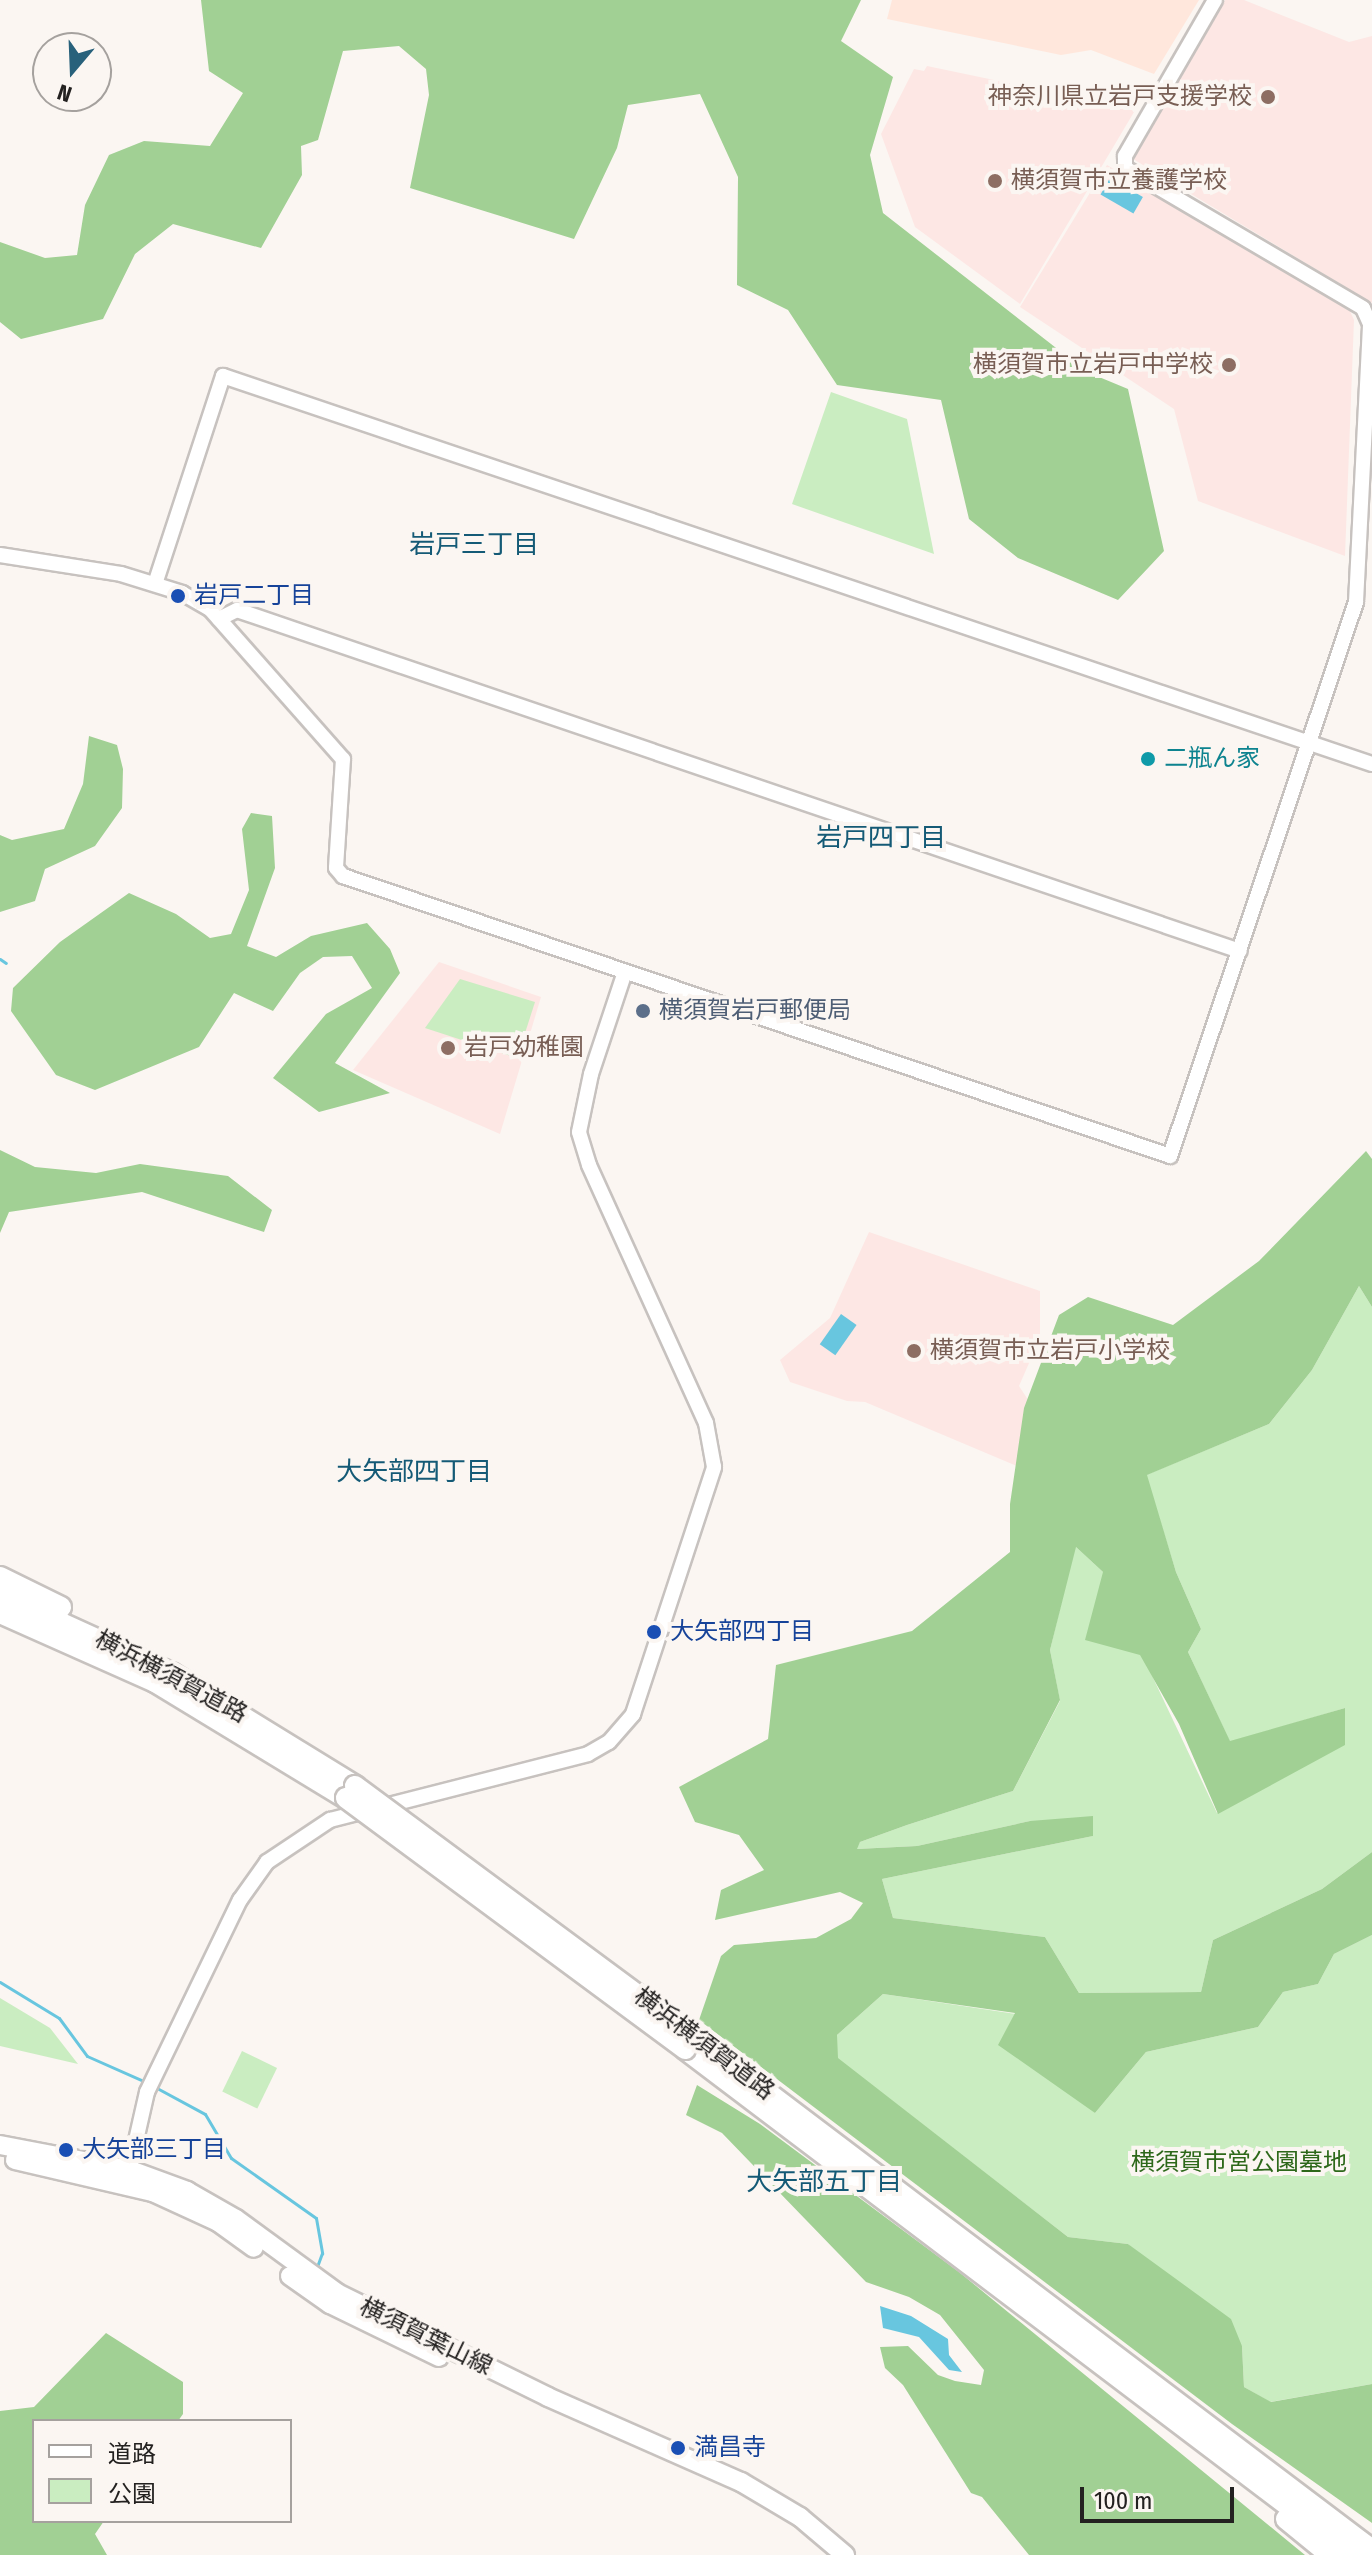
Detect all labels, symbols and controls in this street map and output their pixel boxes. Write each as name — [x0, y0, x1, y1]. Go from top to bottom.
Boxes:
north arrow — [32, 32, 112, 112]
text: N — [54, 78, 75, 108]
place label: 神奈川県立岩戸支援学校 — [988, 83, 1252, 111]
marker: 神奈川県立岩戸支援学校 — [1259, 88, 1277, 106]
place label: 横須賀市立養護学校 — [1011, 167, 1227, 195]
marker: 横須賀市立養護学校 — [986, 172, 1004, 190]
place label: 横須賀市立岩戸中学校 — [973, 351, 1213, 379]
marker: 横須賀市立岩戸中学校 — [1220, 356, 1238, 374]
district label: 岩戸三丁目 — [409, 529, 539, 561]
place label: 岩戸二丁目 — [194, 582, 314, 610]
marker: 岩戸二丁目 — [169, 587, 187, 605]
place label: 二瓶ん家 — [1164, 745, 1260, 773]
marker: 二瓶ん家 — [1139, 750, 1157, 768]
district label: 岩戸四丁目 — [816, 822, 946, 854]
place label: 横須賀岩戸郵便局 — [659, 997, 851, 1025]
marker: 横須賀岩戸郵便局 — [634, 1002, 652, 1020]
place label: 岩戸幼稚園 — [464, 1034, 584, 1062]
marker: 岩戸幼稚園 — [439, 1039, 457, 1057]
place label: 横須賀市立岩戸小学校 — [930, 1337, 1170, 1365]
marker: 横須賀市立岩戸小学校 — [905, 1342, 923, 1360]
district label: 大矢部四丁目 — [336, 1456, 492, 1488]
place label: 大矢部四丁目 — [670, 1618, 814, 1646]
marker: 大矢部四丁目 — [645, 1623, 663, 1641]
street label: 横浜横須賀道路 — [90, 1625, 252, 1729]
street label: 横浜横須賀道路 — [628, 1982, 780, 2106]
place label: 大矢部三丁目 — [82, 2136, 226, 2164]
marker: 大矢部三丁目 — [57, 2141, 75, 2159]
park label: 横須賀市営公園墓地 — [1131, 2149, 1347, 2177]
district label: 大矢部五丁目 — [746, 2166, 902, 2198]
street label: 横須賀葉山線 — [355, 2292, 497, 2382]
legend — [32, 2419, 292, 2523]
place label: 満昌寺 — [694, 2434, 766, 2462]
marker: 満昌寺 — [669, 2439, 687, 2457]
text: 道路 — [108, 2440, 156, 2468]
scale bar — [1084, 2471, 1238, 2521]
text: 公園 — [108, 2480, 156, 2508]
text: 100 m — [1094, 2487, 1152, 2515]

